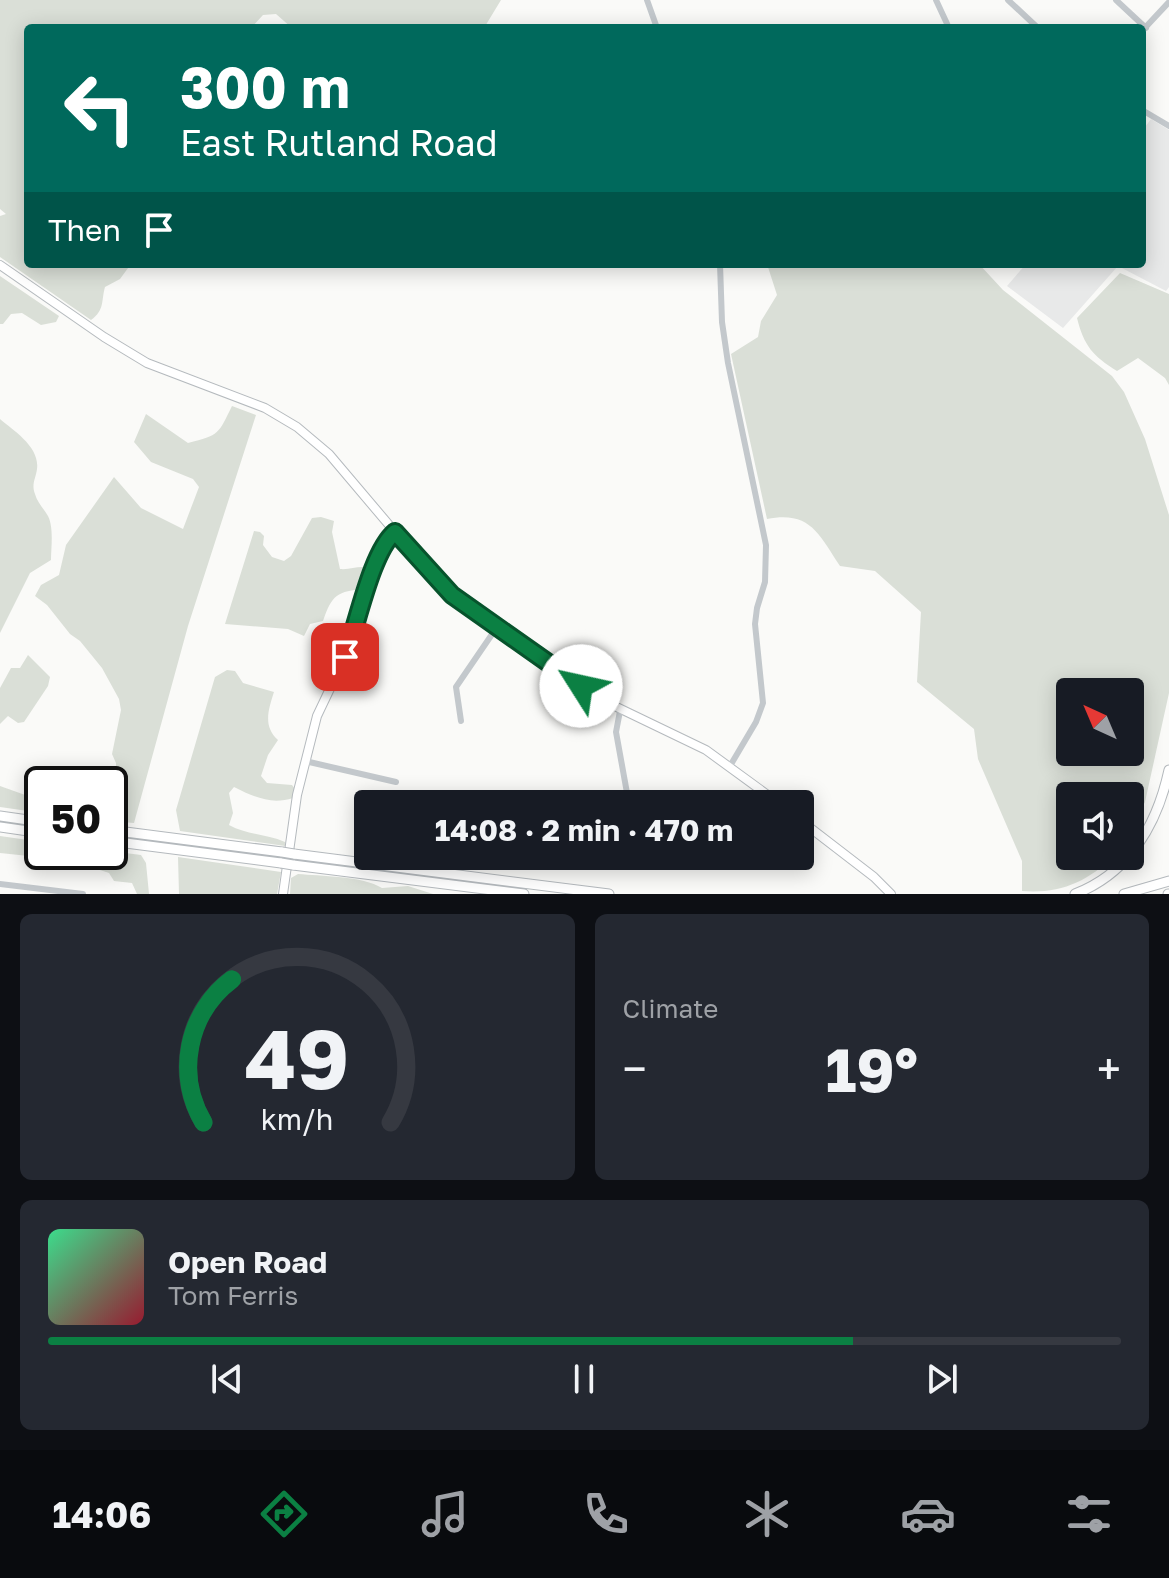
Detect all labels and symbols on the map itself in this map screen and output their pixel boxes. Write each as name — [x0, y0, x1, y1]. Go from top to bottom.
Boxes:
pin — [311, 623, 379, 691]
position arrow — [539, 644, 623, 728]
north arrow — [1056, 678, 1144, 766]
speed limit sign: 50 — [24, 766, 128, 870]

